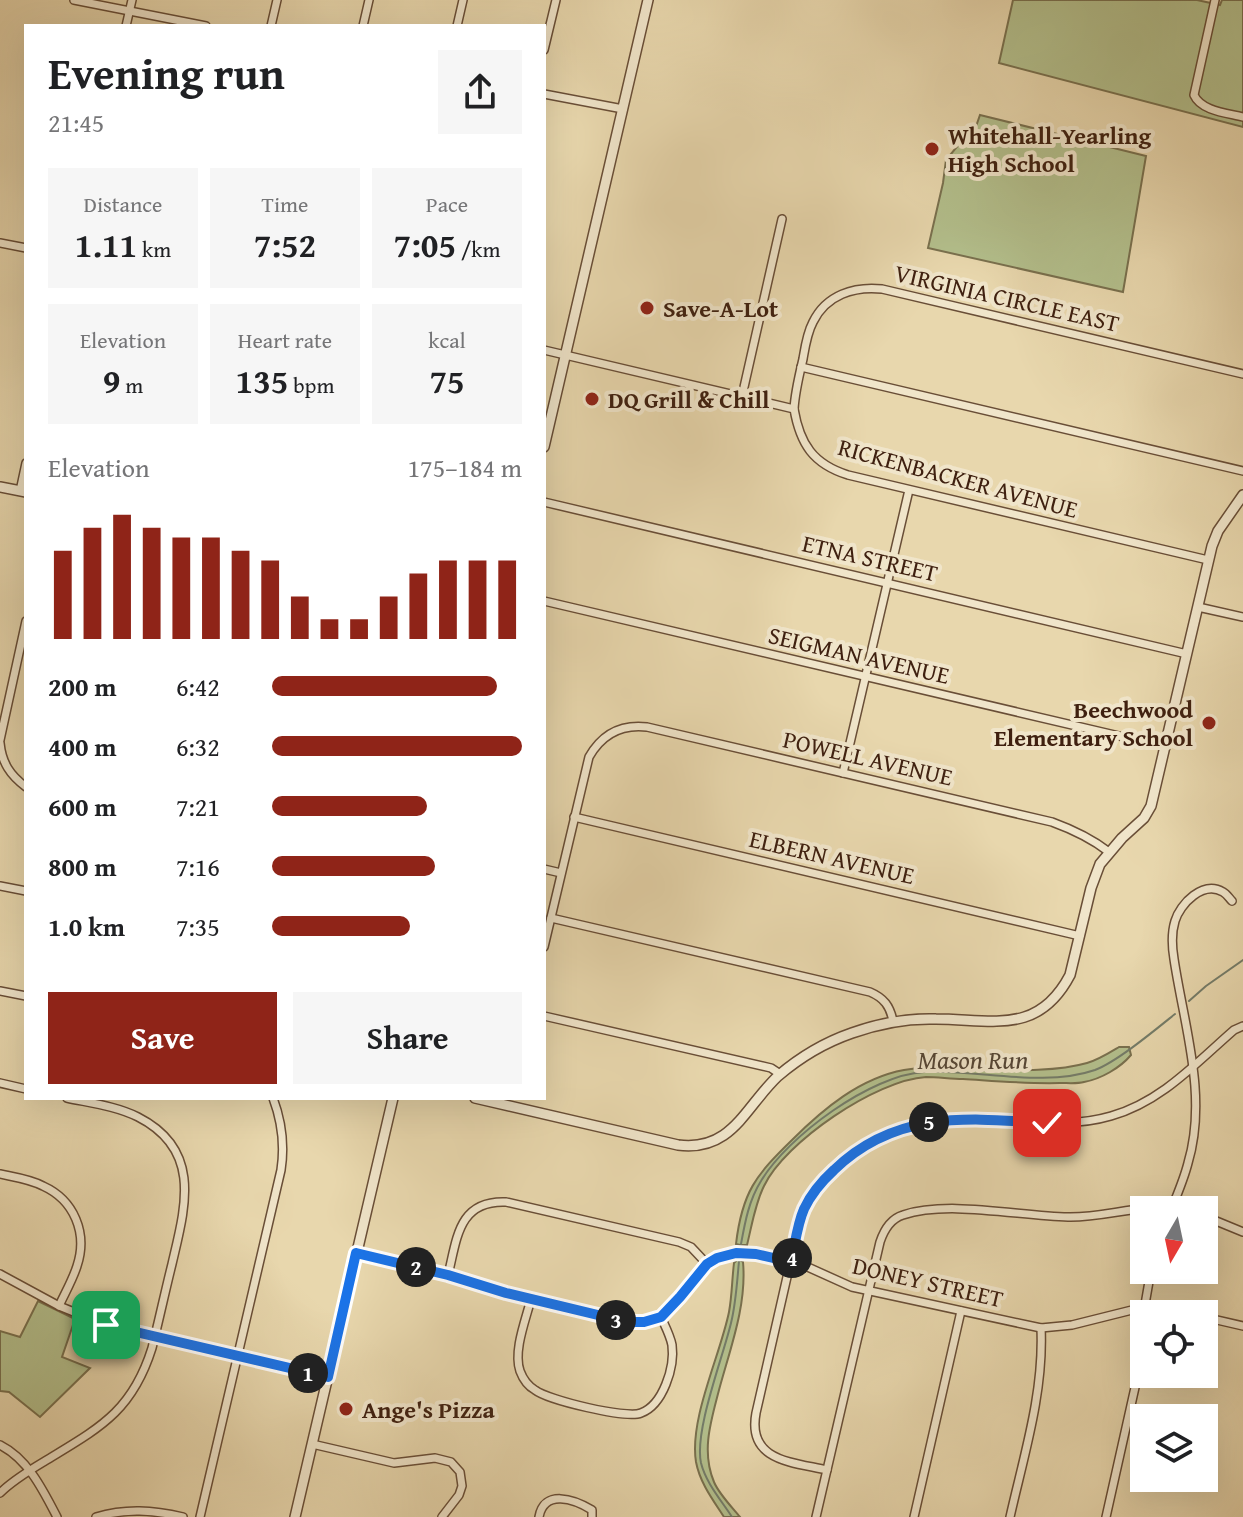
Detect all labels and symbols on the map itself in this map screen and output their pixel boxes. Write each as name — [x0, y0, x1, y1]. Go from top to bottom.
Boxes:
place label: Whitehall-Yearling High School — [948, 118, 1152, 181]
marker: Whitehall-Yearling High School — [923, 140, 941, 158]
street label: VIRGINIA CIRCLE EAST — [891, 255, 1123, 341]
place label: Save-A-Lot — [663, 291, 778, 326]
marker: Save-A-Lot — [638, 299, 656, 317]
place label: DQ Grill & Chill — [608, 382, 770, 417]
marker: DQ Grill & Chill — [583, 390, 601, 408]
street label: RICKENBACKER AVENUE — [834, 429, 1082, 527]
street label: ETNA STREET — [799, 525, 941, 591]
street label: SEIGMAN AVENUE — [765, 617, 953, 693]
place label: Beechwood Elementary School — [994, 692, 1194, 755]
marker: Beechwood Elementary School — [1200, 714, 1218, 732]
street label: POWELL AVENUE — [780, 722, 956, 794]
street label: ELBERN AVENUE — [746, 821, 918, 893]
water label: Mason Run — [918, 1040, 1028, 1079]
pin — [1013, 1089, 1081, 1157]
pin: 5 — [909, 1102, 949, 1142]
north arrow — [1130, 1196, 1218, 1284]
pin: 4 — [772, 1238, 812, 1278]
pin: 2 — [396, 1247, 436, 1287]
street label: DONEY STREET — [849, 1248, 1007, 1316]
pin — [72, 1291, 140, 1359]
pin: 3 — [596, 1300, 636, 1340]
pin: 1 — [288, 1353, 328, 1393]
place label: Ange's Pizza — [362, 1392, 496, 1427]
marker: Ange's Pizza — [337, 1400, 355, 1418]

